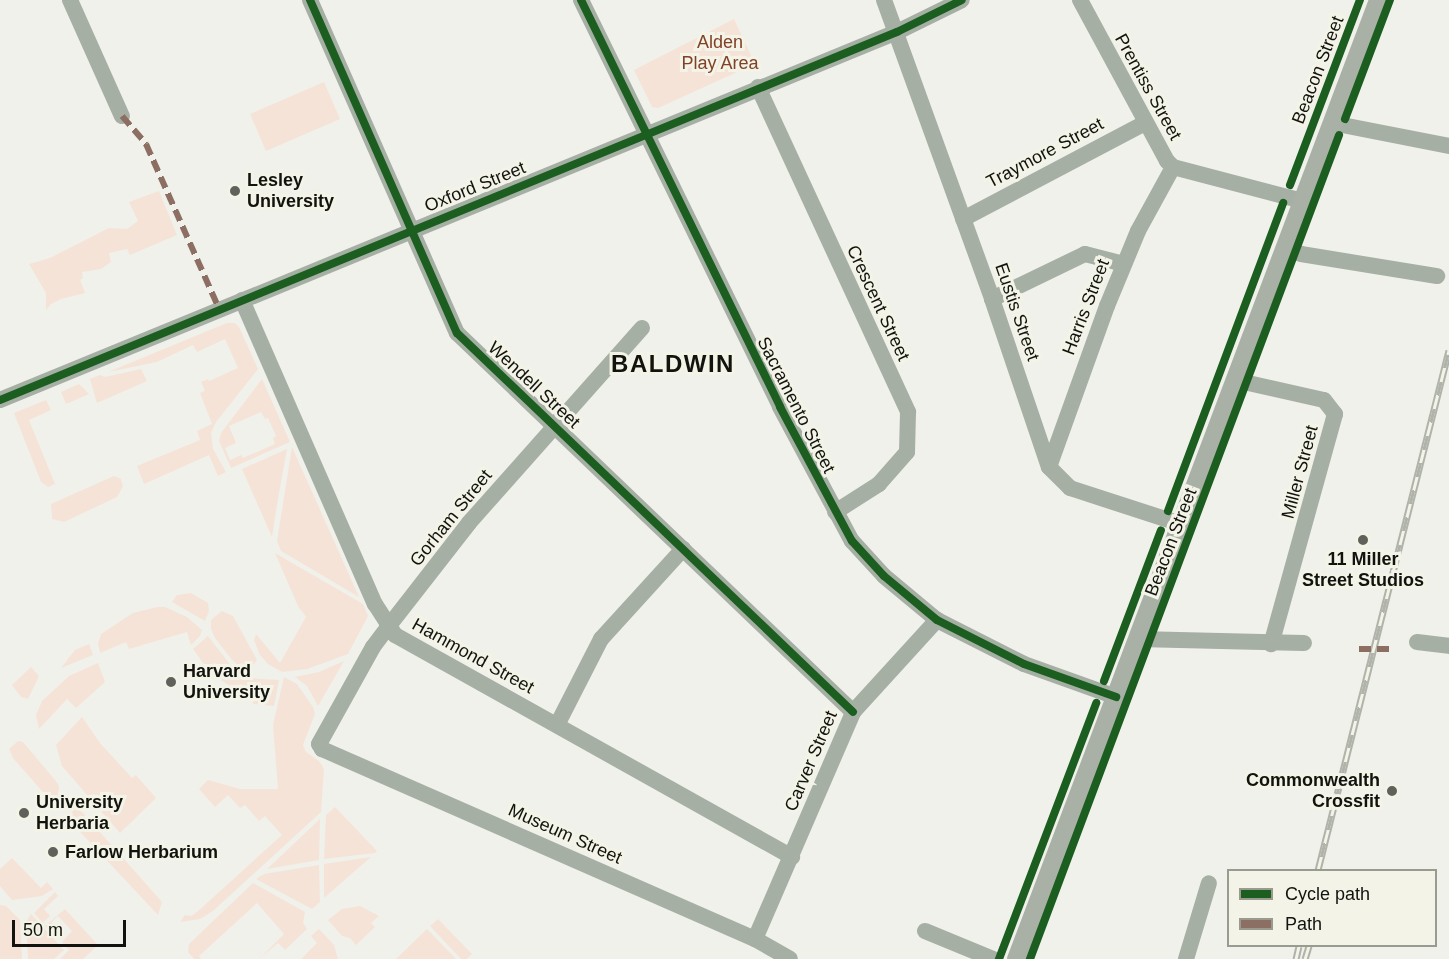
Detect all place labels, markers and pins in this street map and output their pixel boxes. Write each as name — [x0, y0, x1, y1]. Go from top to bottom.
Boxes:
place label: Lesley University — [247, 170, 334, 213]
marker: Lesley University — [228, 184, 242, 198]
marker: 11 Miller Street Studios — [1356, 533, 1370, 547]
place label: 11 Miller Street Studios — [1302, 549, 1424, 592]
place label: Harvard University — [183, 661, 270, 704]
marker: Harvard University — [164, 675, 178, 689]
place label: Commonwealth Crossfit — [1246, 770, 1380, 812]
marker: Commonwealth Crossfit — [1385, 784, 1399, 798]
place label: University Herbaria — [36, 792, 123, 834]
marker: University Herbaria — [17, 806, 31, 820]
place label: Farlow Herbarium — [65, 841, 218, 863]
marker: Farlow Herbarium — [46, 845, 60, 859]

